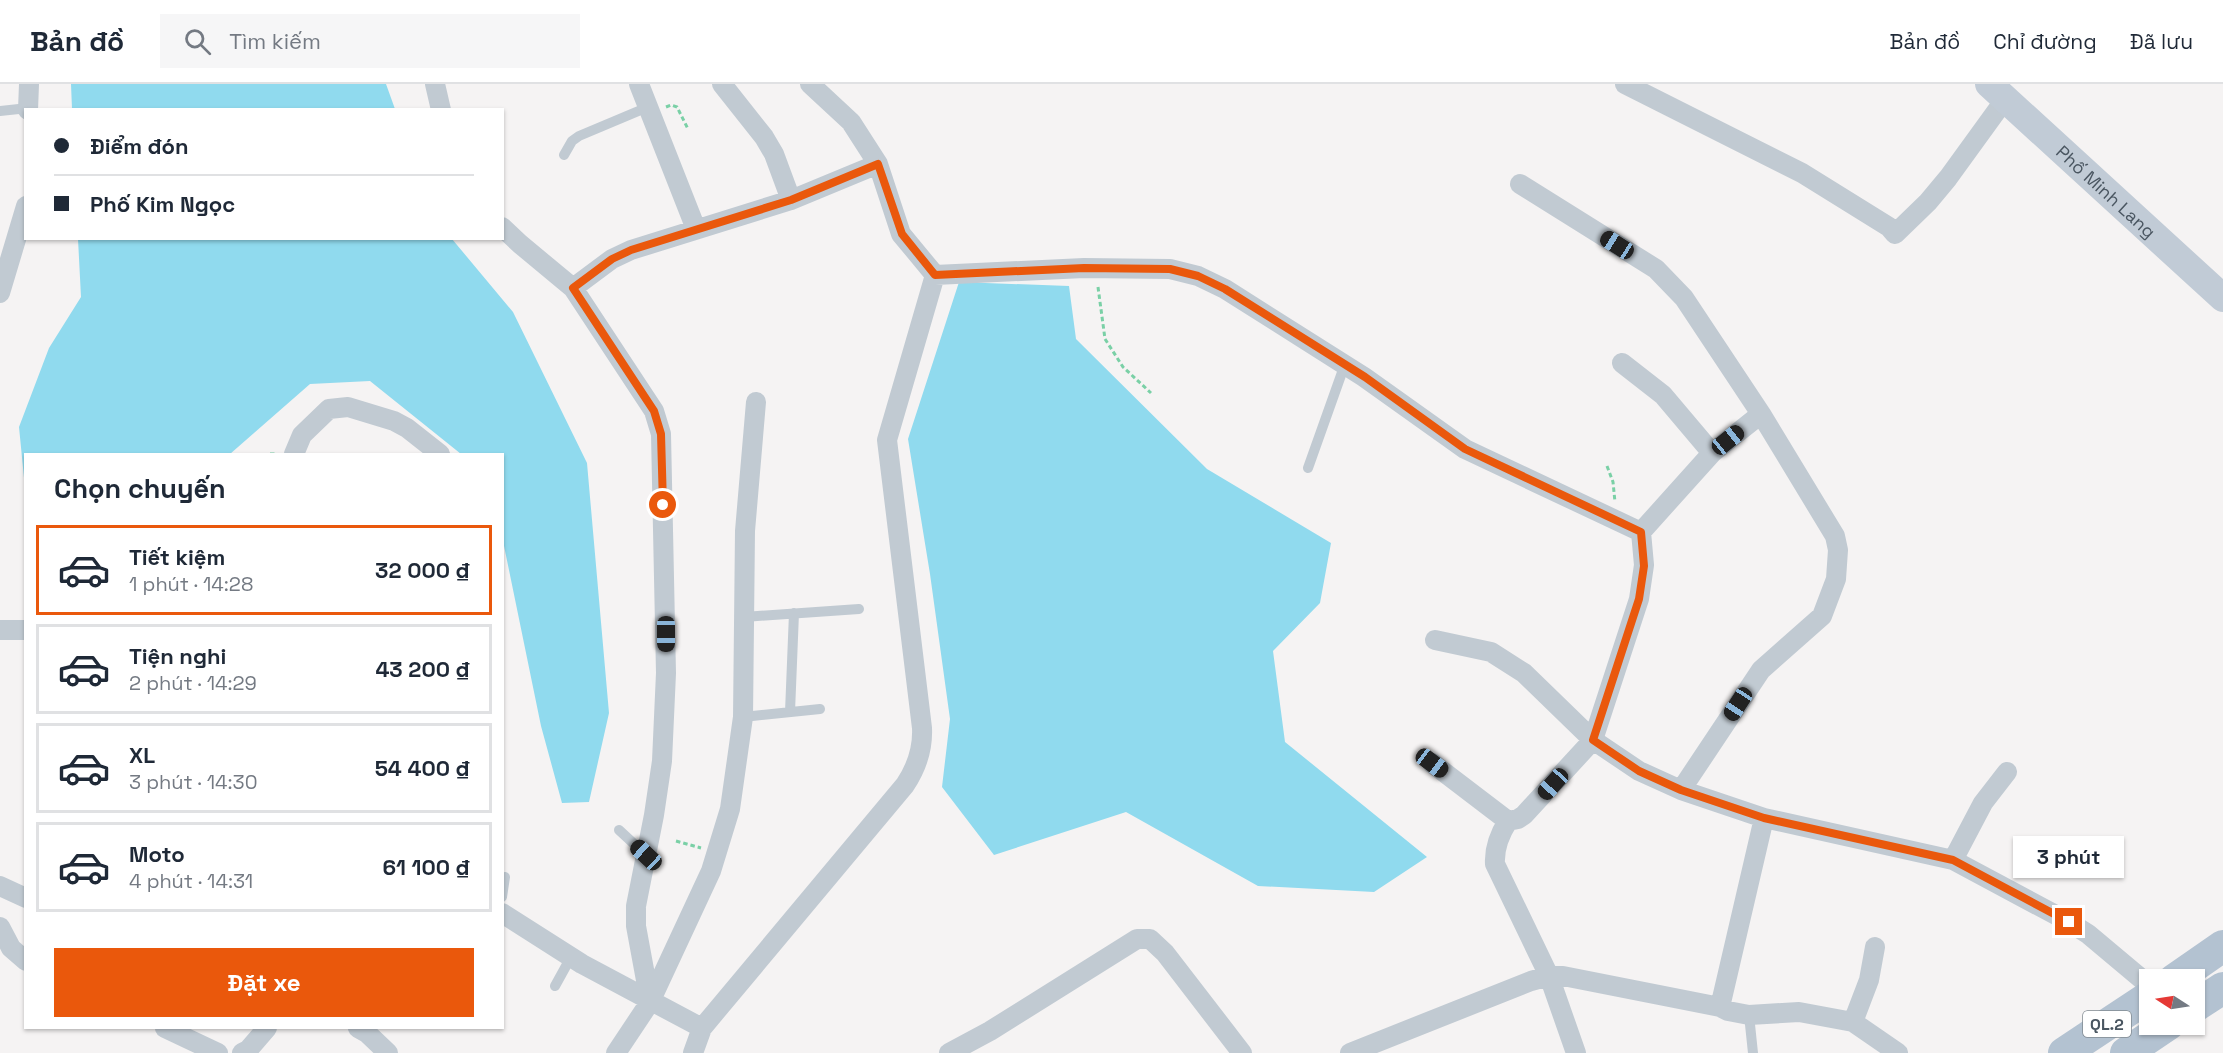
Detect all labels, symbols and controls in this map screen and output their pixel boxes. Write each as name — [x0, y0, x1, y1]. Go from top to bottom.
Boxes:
search box — [160, 14, 580, 68]
text: Bản đồ — [30, 23, 124, 59]
icon: search — [181, 25, 214, 58]
text: Tìm kiếm — [229, 27, 321, 55]
text: Bản đồ — [1890, 28, 1960, 55]
text: Chỉ đường — [1993, 28, 2097, 55]
text: Đã lưu — [2130, 28, 2193, 55]
text: Điểm đón — [90, 132, 189, 160]
street label: Phố Minh Lang — [2052, 140, 2161, 243]
text: Phố Kim Ngọc — [90, 190, 235, 218]
car — [1597, 228, 1637, 262]
car — [1708, 422, 1748, 458]
text: Chọn chuyến — [54, 471, 226, 506]
route start — [649, 491, 676, 518]
icon: car — [57, 543, 111, 597]
text: Tiết kiệm — [129, 543, 225, 571]
text: 32 000 ₫ — [375, 556, 471, 584]
text: 1 phút · 14:28 — [129, 571, 253, 597]
car — [657, 616, 675, 652]
icon: car — [57, 642, 111, 696]
text: Tiện nghi — [129, 642, 226, 670]
text: 43 200 ₫ — [375, 655, 471, 683]
text: 2 phút · 14:29 — [129, 670, 257, 696]
car — [1721, 684, 1755, 724]
icon: car — [57, 741, 111, 795]
text: XL — [129, 741, 155, 769]
car — [1412, 745, 1452, 781]
text: 54 400 ₫ — [375, 754, 471, 782]
car — [1534, 765, 1572, 803]
text: 3 phút · 14:30 — [129, 769, 257, 795]
callout: 3 phút — [2014, 835, 2124, 877]
car — [627, 836, 665, 874]
icon: car — [57, 840, 111, 894]
text: Moto — [129, 840, 185, 868]
text: 3 phút — [2037, 844, 2100, 870]
text: 61 100 ₫ — [382, 853, 471, 881]
text: 4 phút · 14:31 — [129, 868, 253, 894]
route end — [2055, 908, 2082, 935]
button: Đặt xe — [54, 948, 474, 1017]
north arrow — [2139, 969, 2205, 1035]
map controls — [2139, 969, 2205, 1035]
road number: QL.2 — [2083, 1011, 2131, 1037]

